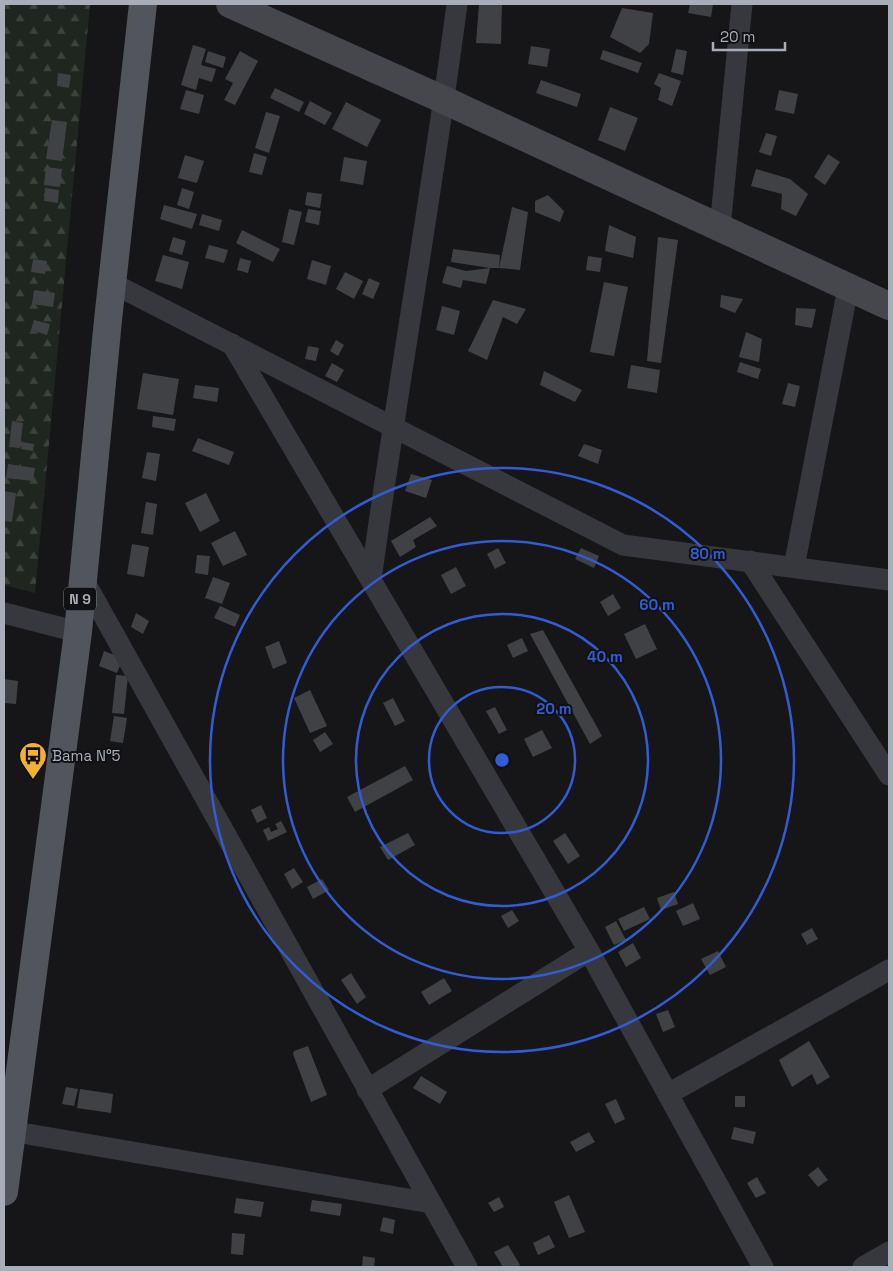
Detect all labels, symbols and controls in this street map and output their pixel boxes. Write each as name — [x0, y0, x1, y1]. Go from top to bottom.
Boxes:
scale bar — [713, 20, 786, 52]
text: 20 m — [720, 27, 755, 46]
text: 80 m — [690, 544, 726, 563]
road number: N 9 — [64, 588, 96, 610]
text: 60 m — [639, 595, 675, 614]
text: 40 m — [587, 647, 623, 666]
text: 20 m — [536, 699, 572, 718]
bus stop icon: Bama N°5 — [18, 741, 48, 780]
place label: Bama N°5 — [52, 746, 121, 765]
centre of rings — [493, 751, 511, 769]

